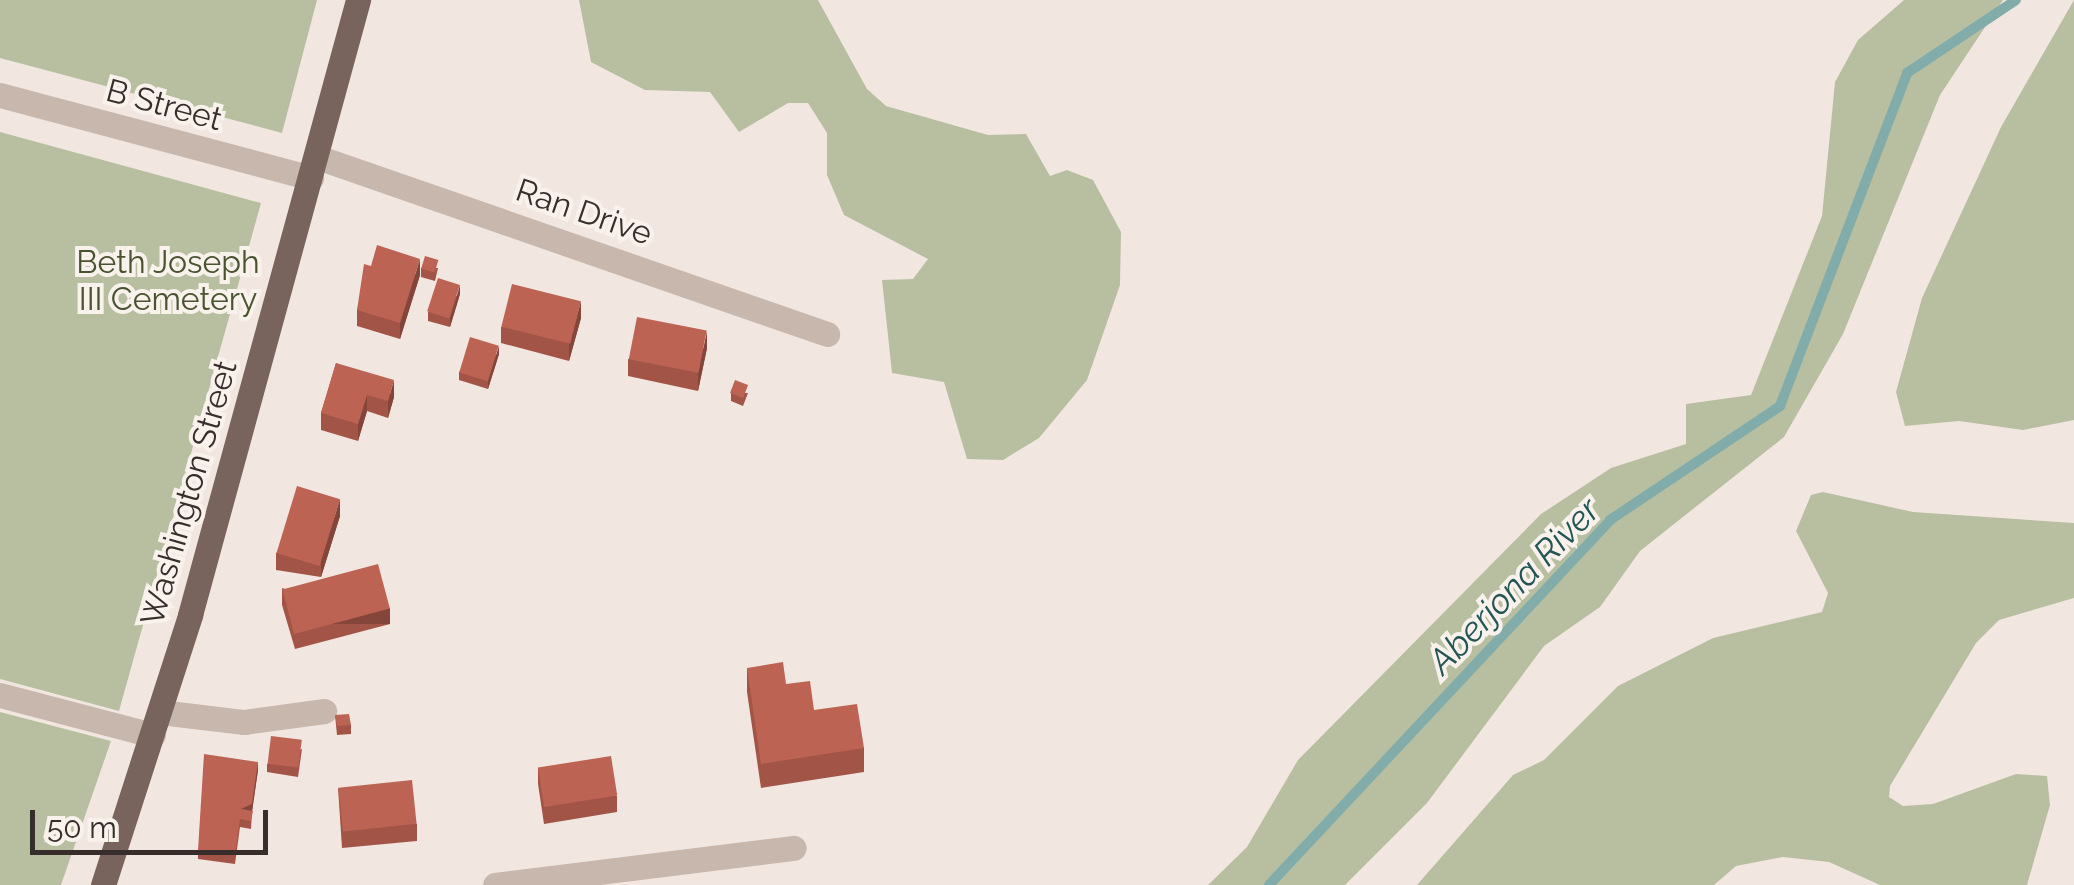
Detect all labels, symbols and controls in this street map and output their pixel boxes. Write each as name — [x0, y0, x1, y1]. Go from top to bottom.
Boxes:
street label: B Street — [102, 71, 226, 139]
street label: Ran Drive — [511, 171, 657, 253]
park label: Beth Joseph III Cemetery — [76, 244, 260, 319]
street label: Washington Street — [133, 356, 245, 630]
water label: Aberjona River — [1420, 489, 1608, 683]
scale bar — [35, 790, 272, 852]
text: 50 m — [47, 810, 117, 845]

